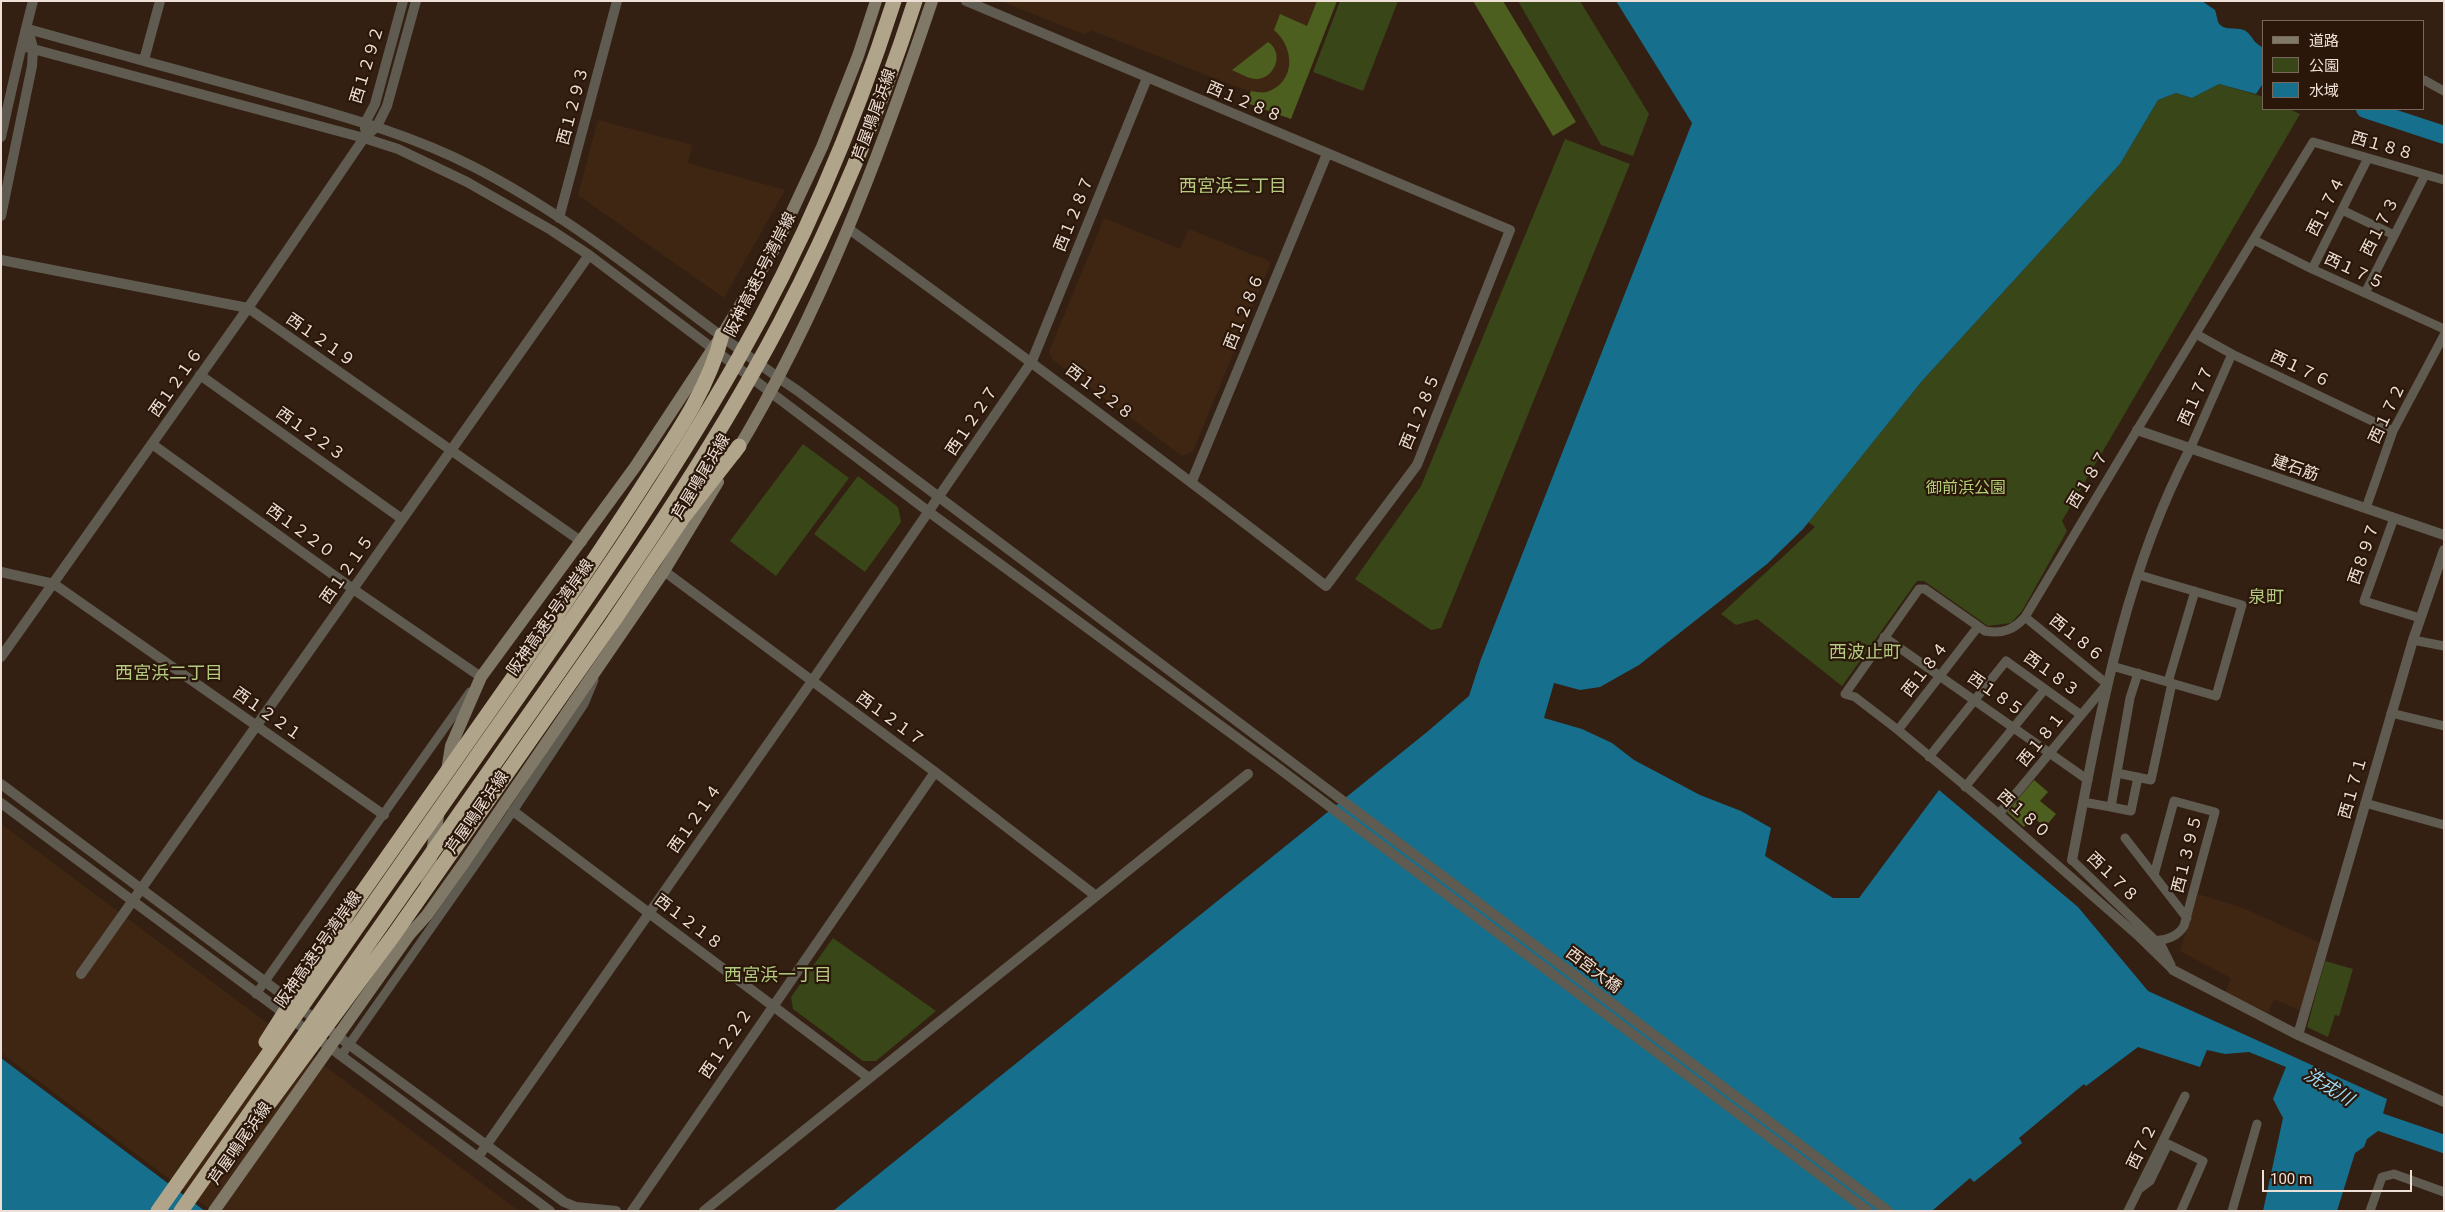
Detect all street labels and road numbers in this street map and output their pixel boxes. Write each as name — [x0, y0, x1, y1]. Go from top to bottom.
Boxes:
street label: 西１２９２ — [347, 24, 389, 106]
street label: 西１２９３ — [554, 65, 594, 147]
street label: 芦屋鳴尾浜線 — [850, 67, 900, 163]
street label: 西１２８８ — [1203, 79, 1285, 127]
street label: 西１８８ — [2349, 129, 2415, 165]
street label: 西１２８７ — [1051, 173, 1099, 255]
street label: 西１７４ — [2304, 174, 2350, 240]
street label: 西１７３ — [2358, 194, 2404, 260]
street label: 阪神高速5号湾岸線 — [721, 210, 801, 340]
street label: 西１７５ — [2321, 250, 2387, 294]
street label: 西１２８６ — [1221, 271, 1269, 353]
street label: 西１２１９ — [282, 310, 358, 372]
street label: 西１２１６ — [146, 345, 208, 421]
street label: 西１７６ — [2267, 348, 2333, 392]
street label: 西１２２８ — [1061, 361, 1137, 425]
street label: 西１７７ — [2175, 363, 2219, 429]
street label: 西１２８５ — [1397, 371, 1445, 453]
street label: 西１７２ — [2366, 381, 2410, 447]
street label: 西１２２７ — [943, 382, 1003, 460]
street label: 西１２２３ — [272, 404, 348, 466]
street label: 芦屋鳴尾浜線 — [669, 431, 735, 523]
street label: 西１８７ — [2064, 448, 2114, 512]
street label: 建石筋 — [2269, 452, 2321, 486]
street label: 西１２２０ — [262, 501, 338, 563]
street label: 西８９７ — [2346, 521, 2384, 587]
street label: 西１２１５ — [317, 532, 379, 608]
street label: 阪神高速5号湾岸線 — [504, 556, 598, 680]
street label: 西１８６ — [2045, 611, 2107, 667]
street label: 西１８４ — [1899, 639, 1953, 701]
street label: 西１８３ — [2019, 648, 2083, 702]
street label: 西１８５ — [1963, 669, 2027, 721]
street label: 西１２２１ — [229, 684, 305, 746]
street label: 西１２１７ — [852, 689, 928, 751]
street label: 西１８１ — [2014, 709, 2070, 771]
street label: 西１７１ — [2336, 755, 2372, 821]
street label: 芦屋鳴尾浜線 — [443, 768, 513, 858]
street label: 西１２１４ — [665, 781, 727, 857]
street label: 西１８０ — [1993, 787, 2053, 843]
street label: 西１３９５ — [2169, 813, 2207, 895]
street label: 西１７８ — [2082, 849, 2142, 907]
street label: 阪神高速5号湾岸線 — [272, 888, 366, 1012]
street label: 西１２１８ — [650, 891, 726, 955]
street label: 西宮大橋 — [1562, 944, 1624, 998]
street label: 西１２２２ — [697, 1005, 757, 1083]
street label: 芦屋鳴尾浜線 — [206, 1099, 276, 1189]
street label: 西７２ — [2124, 1121, 2162, 1173]

